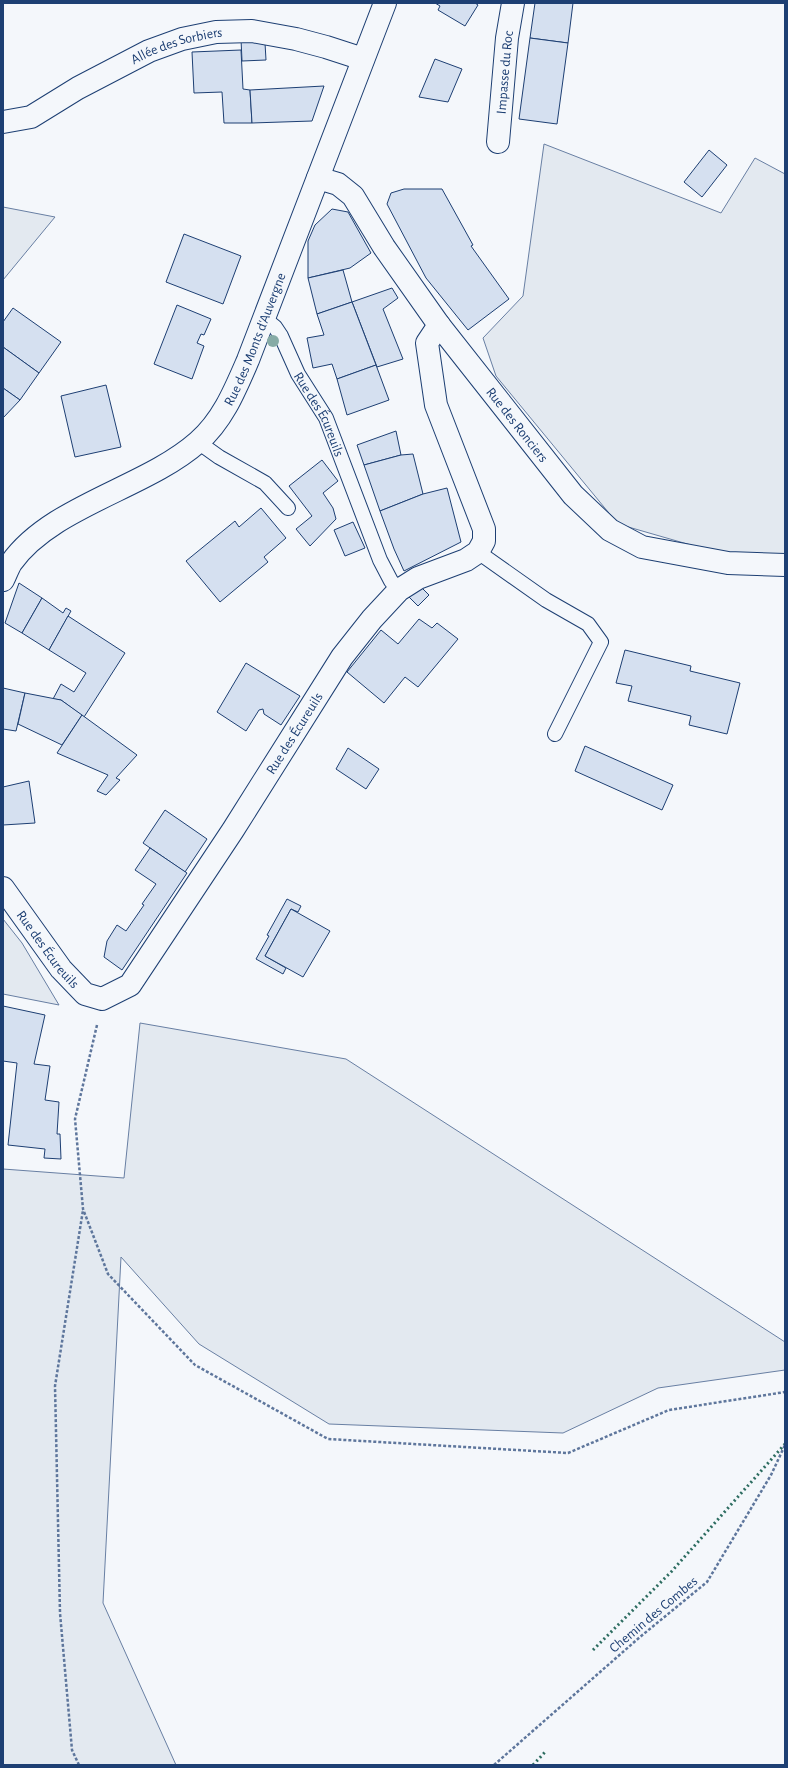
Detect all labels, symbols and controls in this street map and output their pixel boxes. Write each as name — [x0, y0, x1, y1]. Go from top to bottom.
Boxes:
street label: Allée des Sorbiers — [129, 26, 223, 67]
street label: Impasse du Roc — [494, 29, 516, 115]
street label: Rue des Monts d'Auvergne — [222, 271, 289, 408]
street label: Rue des Écureuils — [291, 370, 346, 459]
street label: Rue des Ronciers — [483, 385, 550, 465]
street label: Rue des Écureuils — [264, 690, 326, 777]
street label: Rue des Écureuils — [13, 908, 81, 991]
street label: Chemin des Combes — [607, 1574, 700, 1656]

